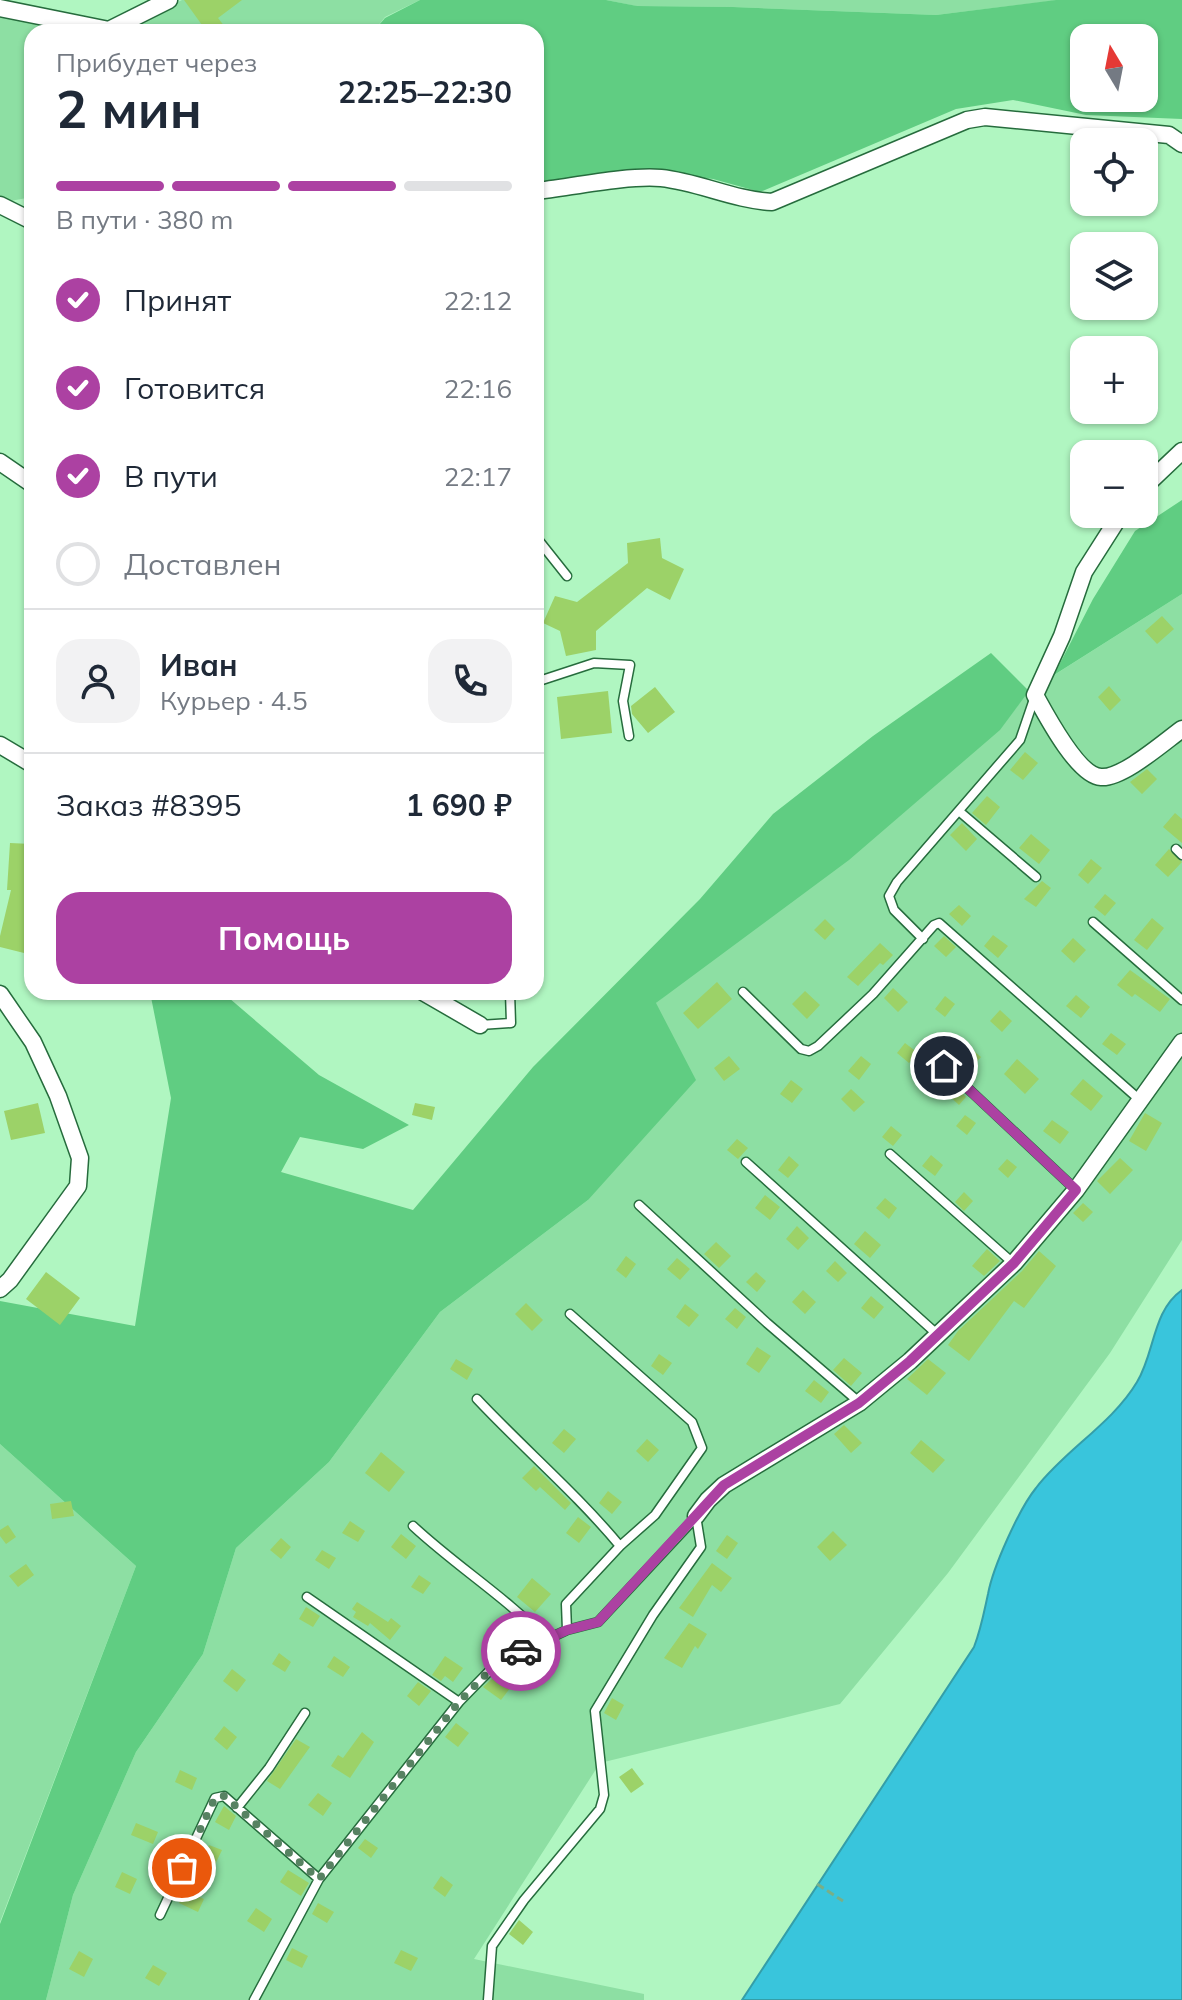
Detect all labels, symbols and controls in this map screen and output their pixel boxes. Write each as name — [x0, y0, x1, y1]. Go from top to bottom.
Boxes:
north arrow — [1070, 24, 1158, 112]
map controls — [1070, 24, 1158, 528]
text: Прибудет через — [56, 46, 257, 79]
text: 22:25–22:30 — [338, 73, 512, 111]
text: 2 мин — [56, 76, 202, 141]
button: locate — [1070, 128, 1158, 216]
text: В пути · 380 m — [56, 203, 233, 236]
button: layers — [1070, 232, 1158, 320]
icon: check — [56, 278, 100, 322]
text: Принят — [124, 281, 231, 319]
text: 22:12 — [444, 284, 512, 317]
button: + — [1070, 336, 1158, 424]
icon: check — [56, 366, 100, 410]
text: Готовится — [124, 369, 265, 407]
text: 22:16 — [444, 372, 512, 405]
button: − — [1070, 440, 1158, 528]
icon: check — [56, 454, 100, 498]
text: В пути — [124, 457, 218, 495]
text: 22:17 — [444, 460, 512, 493]
text: Доставлен — [124, 545, 282, 583]
button: person — [56, 639, 140, 723]
button: phone — [428, 639, 512, 723]
text: Иван — [160, 646, 238, 684]
text: Курьер · 4.5 — [160, 684, 308, 717]
text: Заказ #8395 — [56, 786, 241, 824]
text: 1 690 ₽ — [406, 786, 512, 824]
button: Помощь — [56, 892, 512, 984]
pin — [910, 1032, 978, 1100]
icon: home — [922, 1044, 966, 1088]
courier — [481, 1611, 561, 1691]
icon: car — [499, 1629, 543, 1673]
pin — [148, 1834, 216, 1902]
icon: bag — [160, 1846, 204, 1890]

